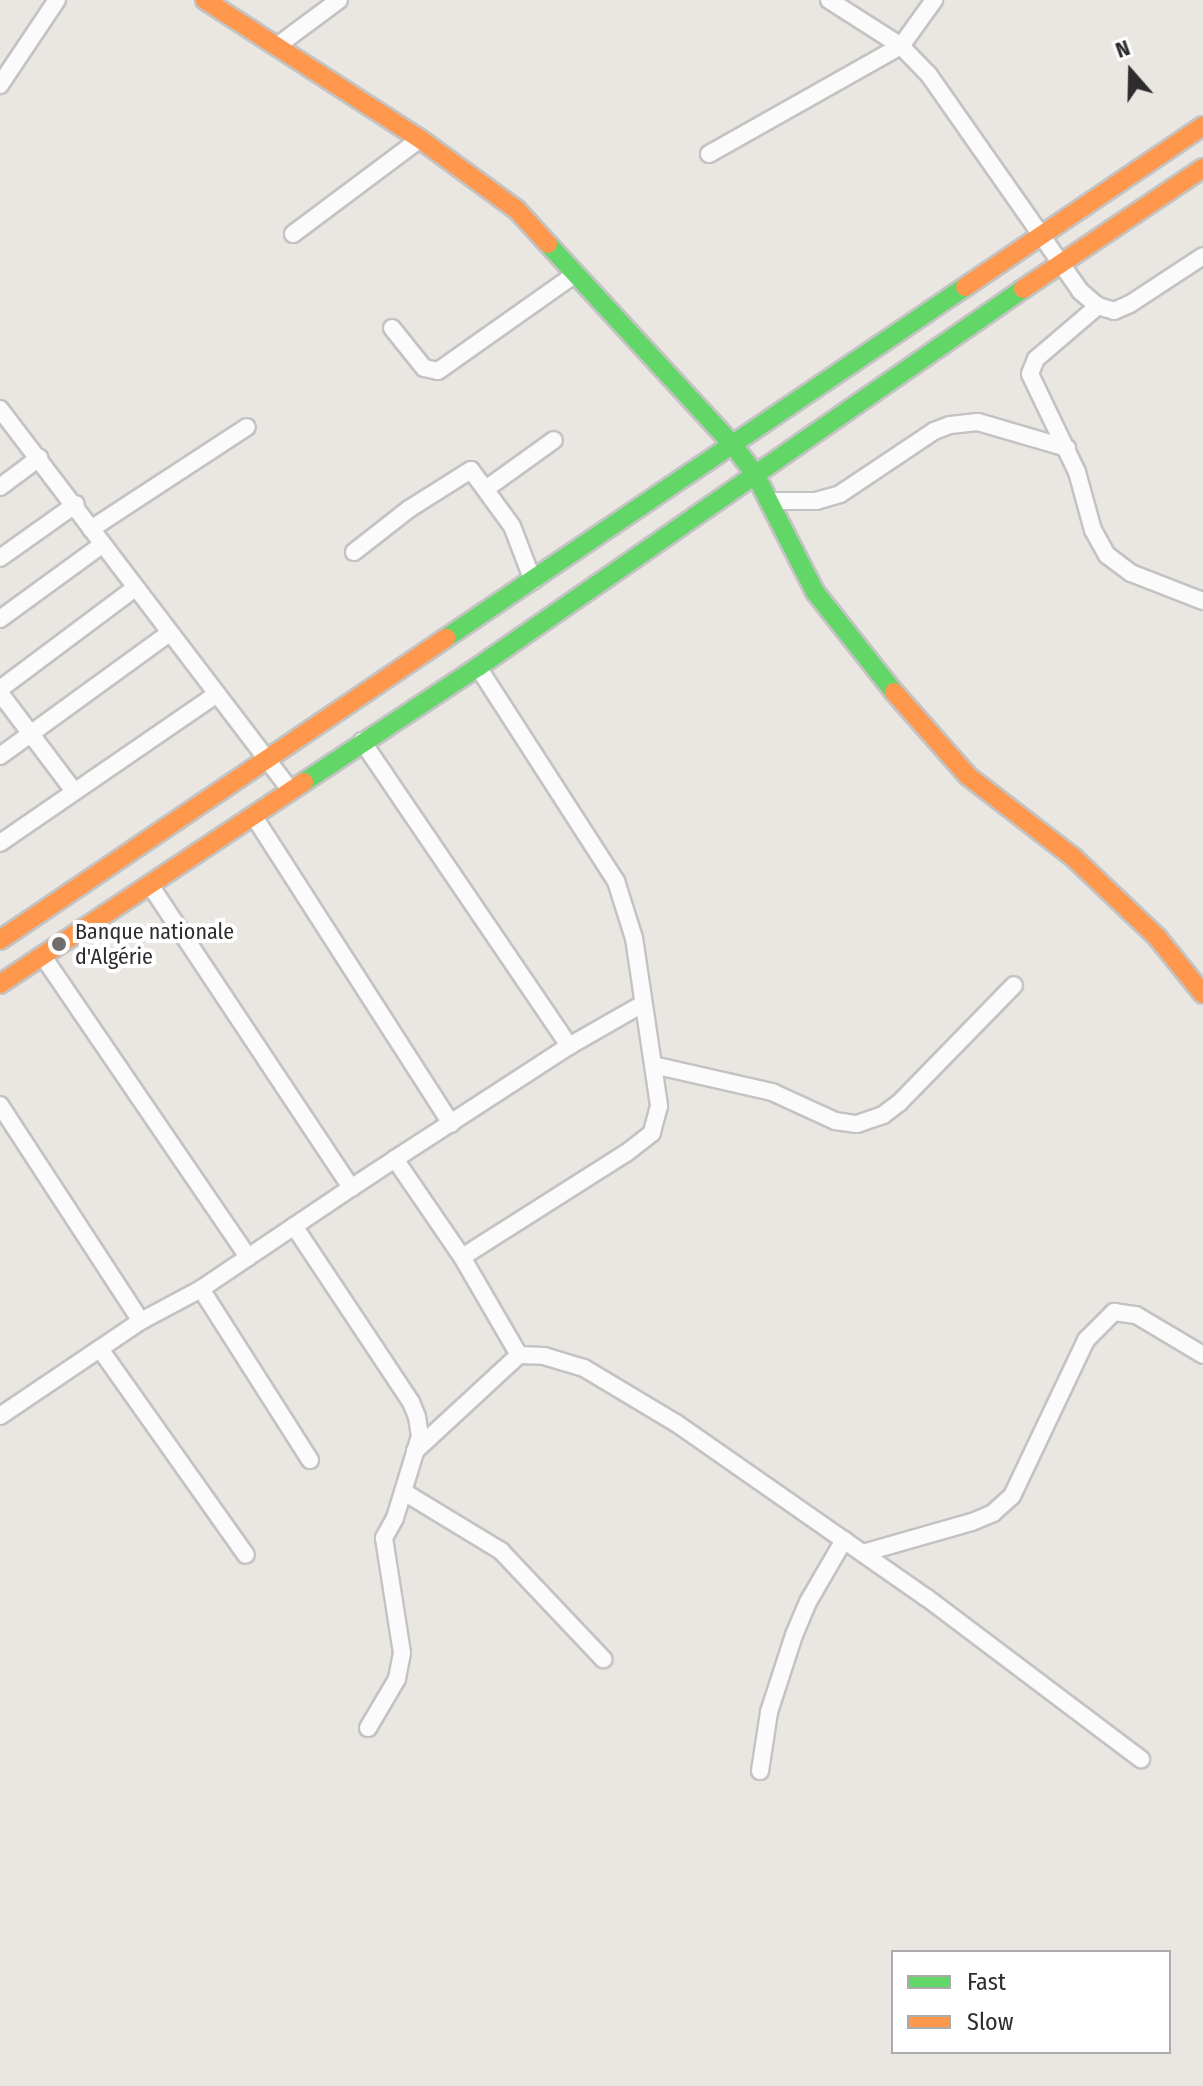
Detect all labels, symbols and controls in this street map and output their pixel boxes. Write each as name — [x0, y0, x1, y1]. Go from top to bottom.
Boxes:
north arrow — [1091, 32, 1171, 112]
text: N — [1112, 34, 1133, 64]
place label: Banque nationale d'Algérie — [75, 918, 234, 970]
marker: Banque nationale d'Algérie — [50, 935, 68, 953]
legend — [891, 1950, 1171, 2054]
text: Fast — [967, 1968, 1006, 1996]
text: Slow — [967, 2008, 1013, 2036]

